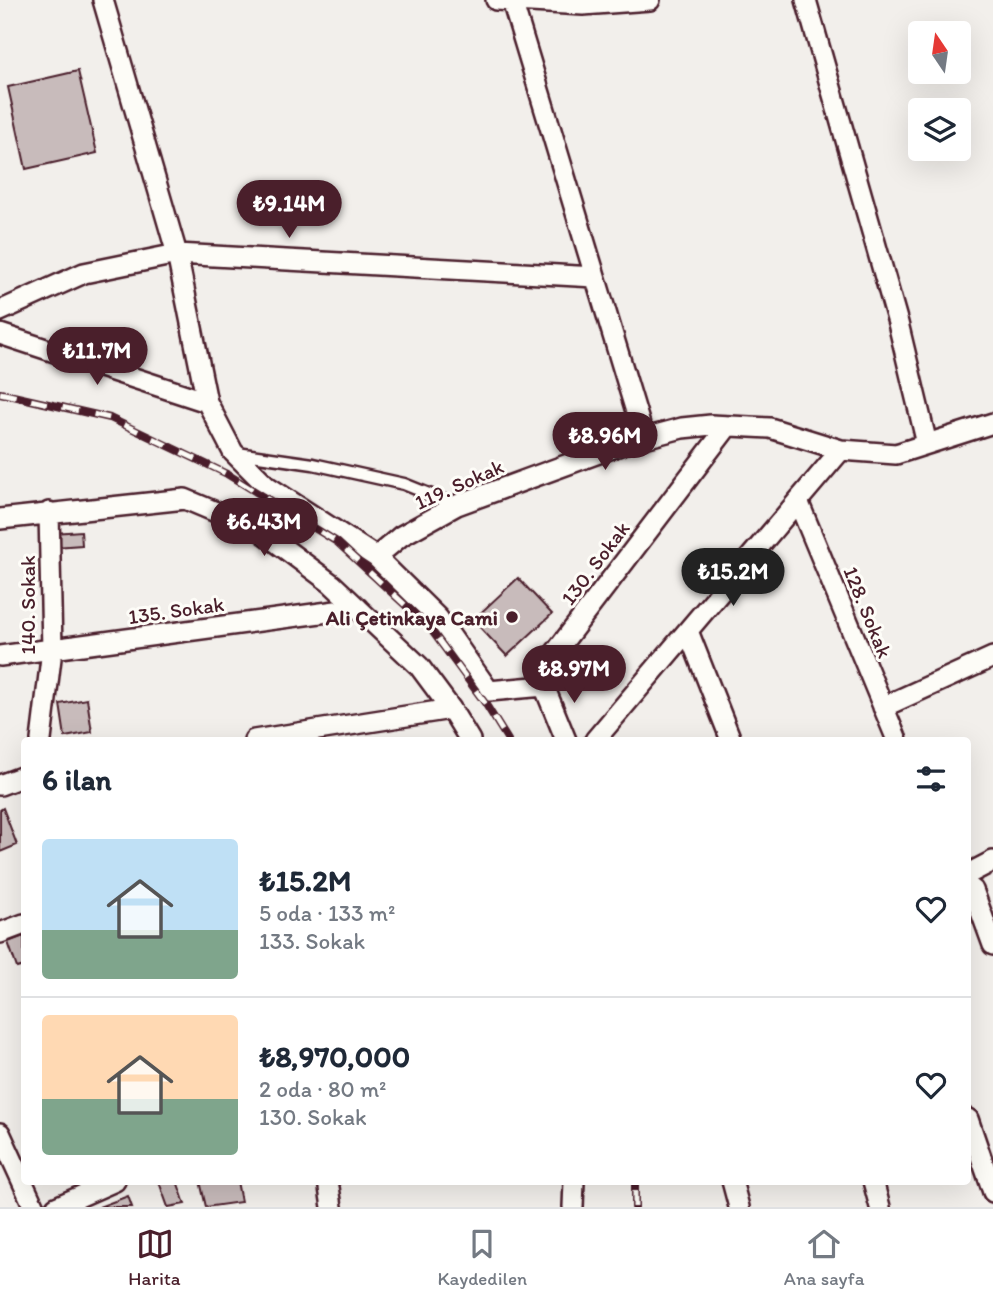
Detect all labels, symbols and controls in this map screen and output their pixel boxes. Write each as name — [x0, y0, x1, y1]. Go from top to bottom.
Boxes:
north arrow — [908, 21, 971, 84]
map controls — [908, 21, 971, 161]
button: layers — [908, 98, 971, 161]
pin: ₺9.14M — [232, 180, 346, 240]
text: ₺9.14M — [253, 189, 325, 217]
pin: ₺11.7M — [40, 328, 154, 387]
text: ₺11.7M — [63, 336, 131, 364]
pin: ₺8.96M — [548, 412, 662, 472]
text: ₺8.96M — [569, 421, 641, 449]
street label: 119. Sokak — [411, 453, 508, 515]
pin: ₺6.43M — [207, 498, 321, 558]
text: ₺6.43M — [227, 507, 301, 535]
street label: 130. Sokak — [555, 516, 635, 610]
pin: ₺15.2M — [676, 548, 790, 608]
street label: 140. Sokak — [15, 555, 40, 655]
text: ₺15.2M — [698, 557, 768, 585]
street label: 128. Sokak — [838, 563, 898, 662]
street label: 135. Sokak — [126, 591, 226, 629]
place label: Ali Çetinkaya Cami — [325, 605, 498, 631]
marker: Ali Çetinkaya Cami — [504, 609, 520, 625]
pin: ₺8.97M — [517, 646, 631, 705]
text: ₺8.97M — [538, 654, 610, 682]
icon: filters — [912, 760, 950, 798]
text: 6 ilan — [42, 761, 112, 798]
text: ₺15.2M — [259, 862, 352, 899]
icon: home — [98, 867, 182, 951]
icon: heart — [912, 890, 950, 928]
text: 5 oda · 133 m² — [259, 899, 395, 927]
text: 133. Sokak — [259, 927, 365, 955]
text: ₺8,970,000 — [259, 1038, 410, 1075]
icon: home — [98, 1043, 182, 1127]
icon: heart — [912, 1066, 950, 1104]
text: 2 oda · 80 m² — [259, 1075, 386, 1103]
text: 130. Sokak — [259, 1103, 367, 1131]
tab: Harita — [128, 1225, 181, 1290]
tab: Kaydedilen — [437, 1225, 527, 1290]
tab: Ana sayfa — [784, 1225, 865, 1290]

